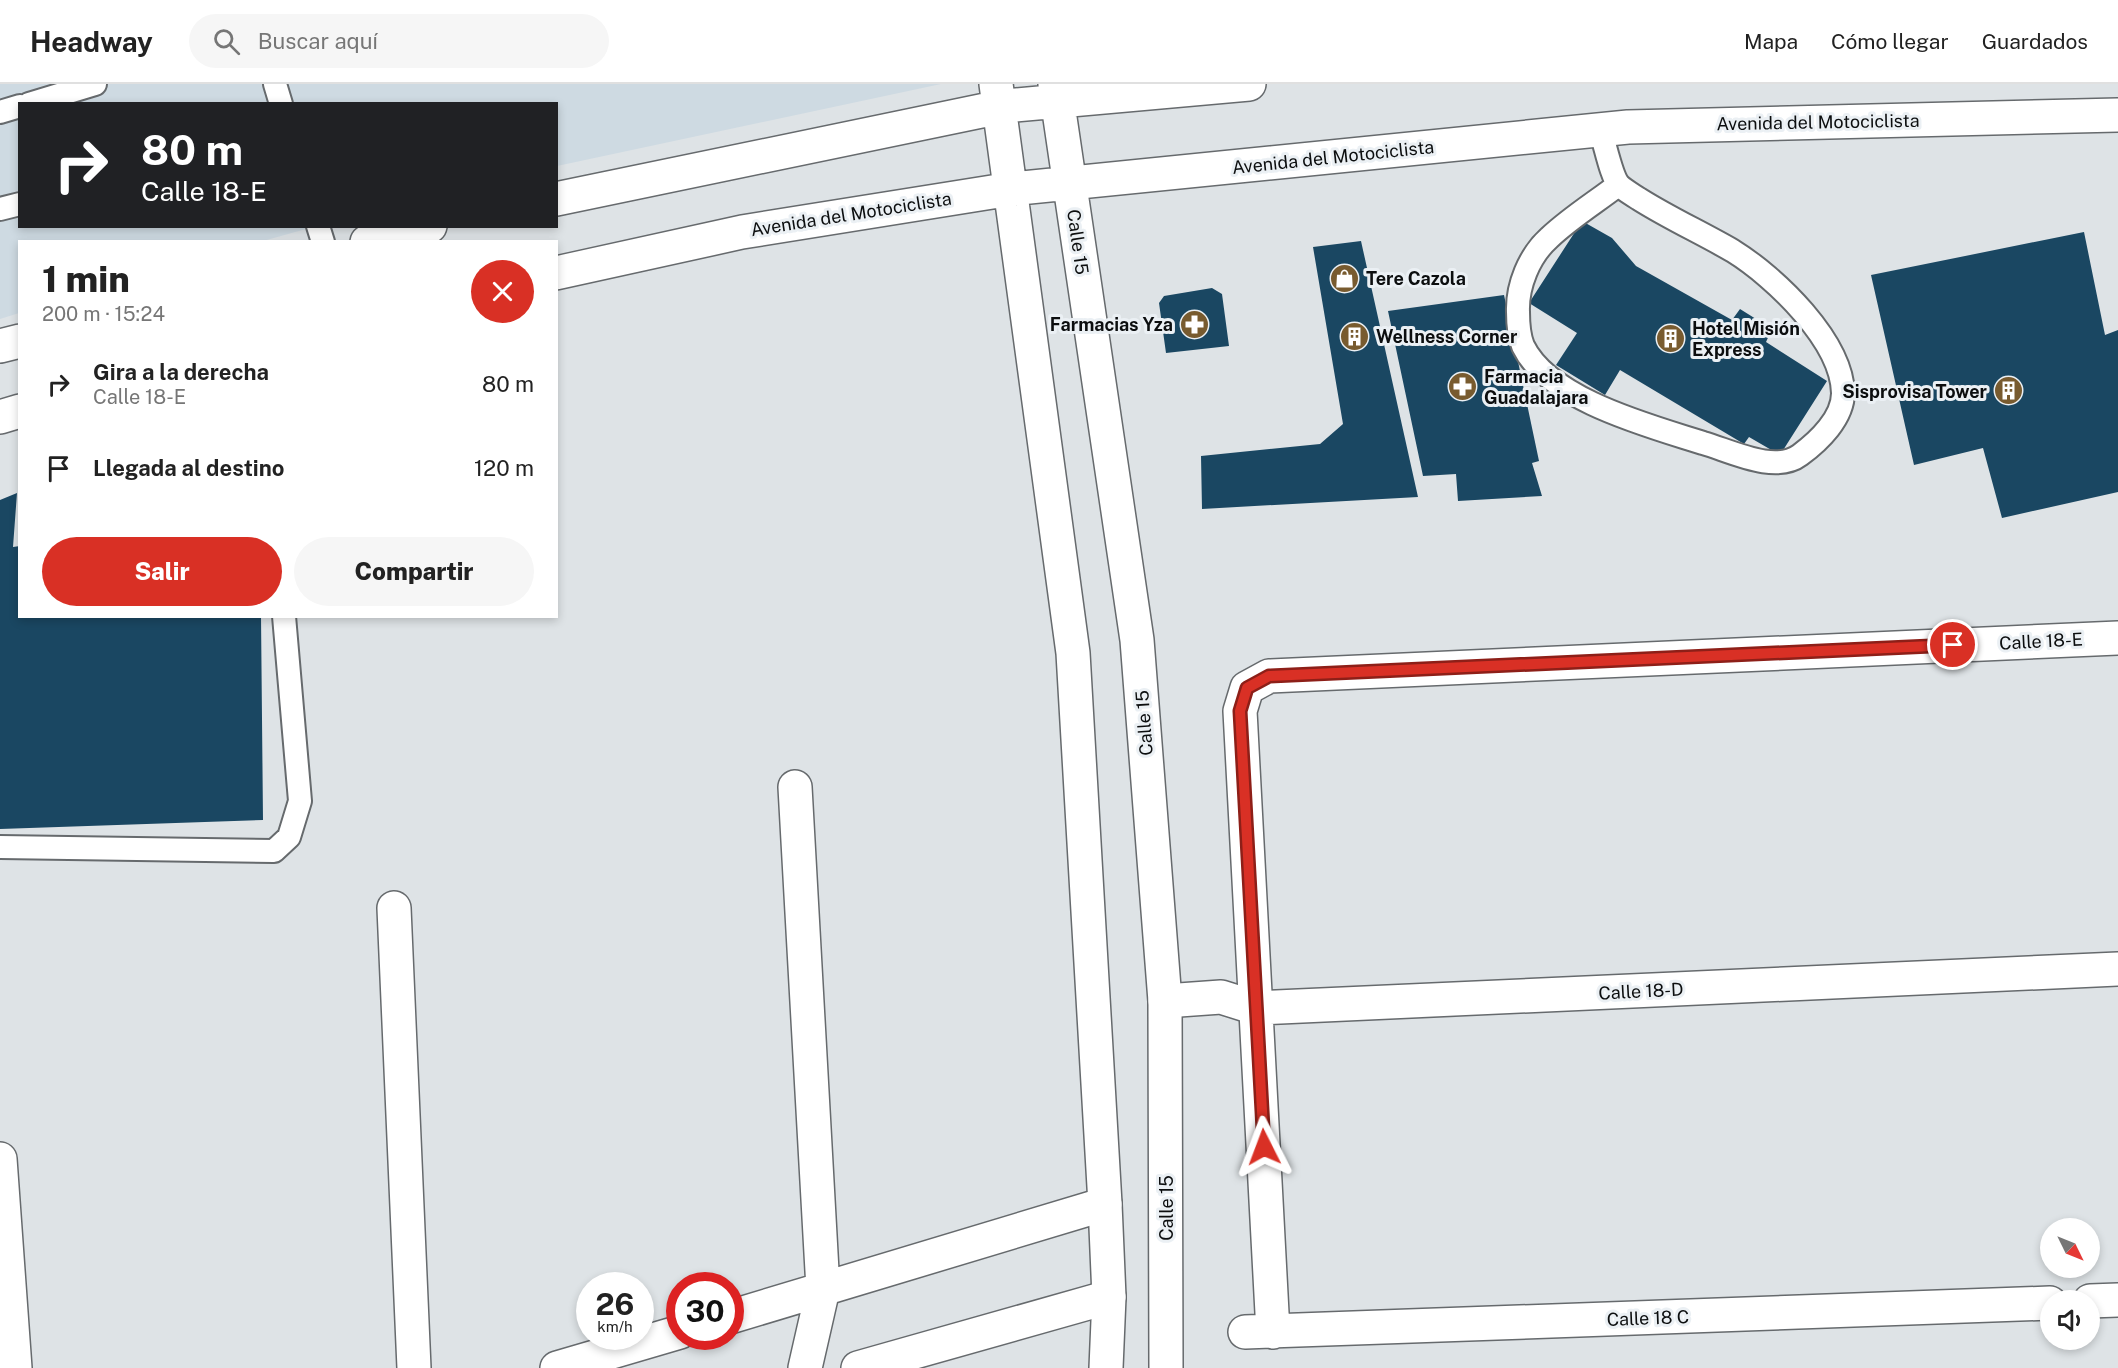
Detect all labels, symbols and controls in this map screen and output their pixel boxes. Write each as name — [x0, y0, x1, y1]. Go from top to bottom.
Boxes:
search box — [189, 14, 609, 68]
text: Headway — [30, 25, 153, 58]
icon: search — [210, 25, 243, 58]
text: Buscar aquí — [258, 28, 378, 54]
text: Mapa — [1744, 29, 1798, 54]
text: Cómo llegar — [1831, 29, 1949, 54]
text: Guardados — [1982, 29, 2088, 54]
street label: Avenida del Motociclista — [1716, 110, 1920, 134]
text: 80 m — [141, 125, 243, 174]
icon: right — [42, 126, 120, 204]
street label: Avenida del Motociclista — [1231, 136, 1435, 178]
text: Calle 18-E — [141, 175, 267, 207]
street label: Avenida del Motociclista — [749, 188, 953, 240]
street label: Calle 15 — [1063, 208, 1093, 276]
text: 1 min — [42, 258, 130, 300]
button: close — [471, 260, 534, 323]
shop icon: Tere Cazola — [1329, 262, 1361, 294]
place label: Tere Cazola — [1366, 268, 1466, 289]
text: 200 m · 15:24 — [42, 302, 165, 326]
pharmacy icon: Farmacias Yza — [1178, 308, 1210, 340]
place label: Farmacias Yza — [1050, 314, 1173, 335]
place label: Hotel Misión Express — [1692, 318, 1800, 360]
building icon: Wellness Corner — [1339, 320, 1371, 352]
building icon: Hotel Misión Express — [1655, 322, 1687, 354]
place label: Wellness Corner — [1376, 326, 1518, 347]
text: Gira a la derecha — [93, 359, 269, 385]
place label: Farmacia Guadalajara — [1484, 366, 1589, 408]
icon: right — [42, 368, 75, 401]
pharmacy icon: Farmacia Guadalajara — [1447, 370, 1479, 402]
text: 80 m — [482, 371, 534, 397]
building icon: Sisprovisa Tower — [1992, 375, 2024, 407]
place label: Sisprovisa Tower — [1842, 381, 1988, 402]
text: Calle 18-E — [93, 385, 186, 409]
icon: arrive — [42, 452, 75, 485]
text: Llegada al destino — [93, 455, 284, 481]
text: 120 m — [474, 455, 534, 481]
button: Salir — [42, 537, 282, 606]
button: Compartir — [294, 537, 534, 606]
pin — [1927, 619, 1978, 670]
icon: arrive — [1936, 628, 1969, 661]
street label: Calle 18-E — [1999, 628, 2083, 654]
street label: Calle 15 — [1131, 689, 1157, 757]
street label: Calle 18-D — [1598, 978, 1684, 1004]
position arrow — [1232, 1115, 1296, 1179]
street label: Calle 15 — [1156, 1175, 1177, 1241]
north arrow — [2040, 1218, 2100, 1278]
map controls — [2040, 1218, 2100, 1350]
speed limit sign: 30 — [666, 1272, 744, 1350]
text: 26 — [596, 1286, 634, 1322]
button: sound — [2040, 1290, 2100, 1350]
street label: Calle 18 C — [1606, 1306, 1690, 1330]
text: km/h — [597, 1318, 633, 1335]

